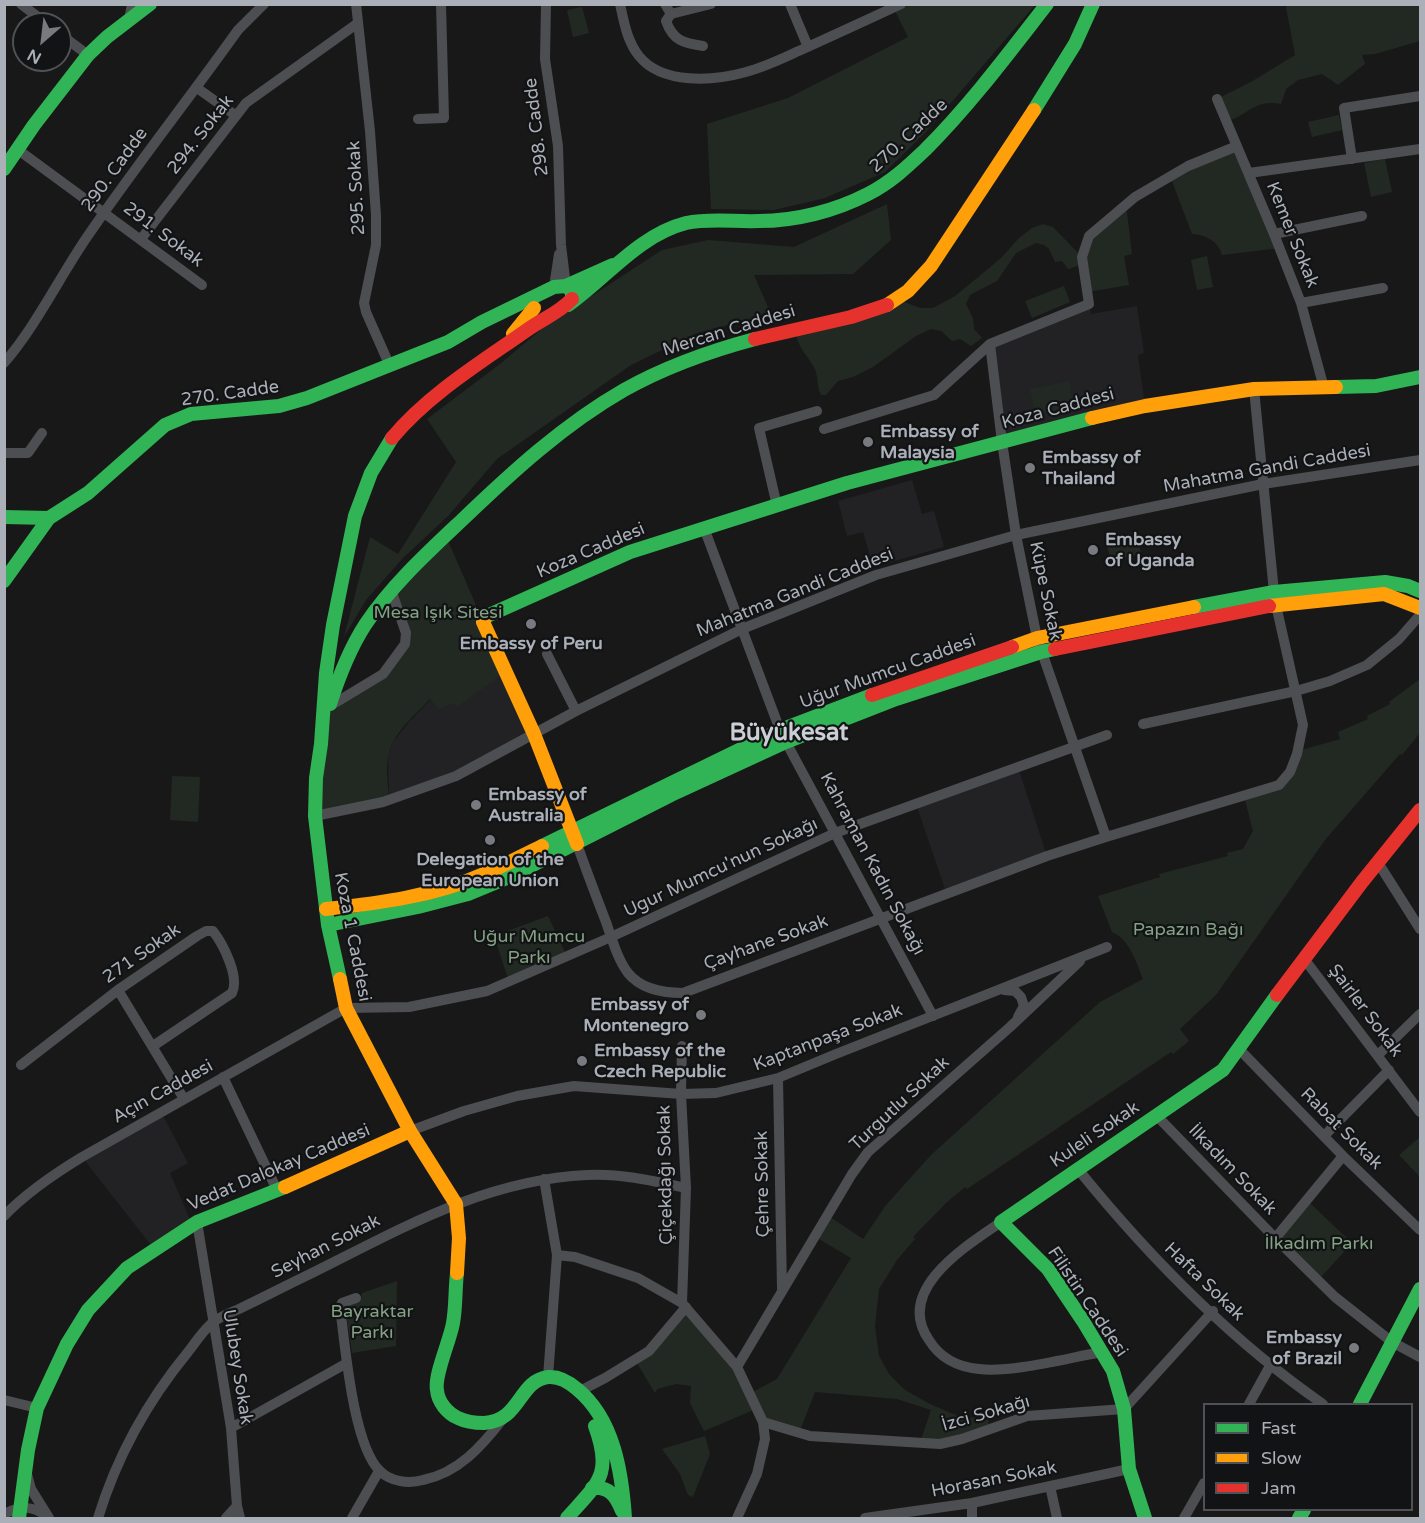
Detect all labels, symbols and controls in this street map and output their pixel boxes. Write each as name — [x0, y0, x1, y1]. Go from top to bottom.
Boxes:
north arrow — [12, 12, 72, 72]
text: N — [24, 44, 45, 68]
street label: 298. Cadde — [520, 77, 554, 177]
street label: 294. Sokak — [163, 91, 239, 179]
street label: 270. Cadde — [866, 94, 952, 178]
street label: 290. Cadde — [77, 124, 153, 216]
street label: 295. Sokak — [344, 140, 370, 236]
street label: Kemer Sokak — [1261, 179, 1323, 291]
street label: 291. Sokak — [119, 198, 207, 272]
street label: Mercan Caddesi — [660, 301, 798, 361]
street label: 270. Cadde — [180, 376, 280, 412]
street label: Koza Caddesi — [999, 384, 1117, 434]
place label: Embassy of Malaysia — [880, 421, 979, 464]
marker: Embassy of Malaysia — [861, 435, 875, 449]
street label: Mahatma Gandi Caddesi — [1162, 440, 1372, 498]
place label: Embassy of Thailand — [1042, 447, 1141, 490]
marker: Embassy of Thailand — [1023, 461, 1037, 475]
street label: Koza Caddesi — [534, 519, 648, 583]
place label: Embassy of Uganda — [1105, 529, 1195, 572]
street label: Küpe Sokak — [1024, 539, 1066, 643]
marker: Embassy of Uganda — [1086, 543, 1100, 557]
street label: Mahatma Gandi Caddesi — [693, 544, 897, 642]
park label: Mesa Işık Sitesi — [374, 602, 502, 624]
marker: Embassy of Peru — [524, 617, 538, 631]
street label: Uğur Mumcu Caddesi — [797, 630, 979, 714]
place label: Embassy of Peru — [459, 633, 603, 655]
district label: Büyükesat — [730, 720, 848, 748]
street label: Kahraman Kadın Sokağı — [815, 769, 929, 959]
place label: Embassy of Australia — [488, 784, 587, 826]
marker: Embassy of Australia — [469, 798, 483, 812]
street label: Ugur Mumcu'nun Sokağı — [621, 814, 821, 922]
marker: Delegation of the European Union — [483, 833, 497, 847]
place label: Delegation of the European Union — [416, 849, 564, 892]
street label: Koza 1 Caddesi — [329, 870, 375, 1004]
street label: Çayhane Sokak — [701, 911, 831, 975]
street label: 271 Sokak — [99, 919, 185, 989]
park label: Papazın Bağı — [1133, 919, 1243, 941]
park label: Uğur Mumcu Parkı — [473, 926, 585, 968]
street label: Şairler Sokak — [1323, 960, 1407, 1062]
place label: Embassy of Montenegro — [583, 994, 689, 1036]
street label: Kaptanpaşa Sokak — [750, 1000, 906, 1076]
marker: Embassy of Montenegro — [694, 1008, 708, 1022]
place label: Embassy of the Czech Republic — [594, 1040, 726, 1082]
street label: Turgutlu Sokak — [846, 1052, 954, 1156]
marker: Embassy of the Czech Republic — [575, 1054, 589, 1068]
street label: Açın Caddesi — [109, 1056, 217, 1128]
street label: Rabat Sokak — [1295, 1083, 1387, 1175]
street label: Kuleli Sokak — [1046, 1097, 1144, 1173]
street label: Çiçekdağı Sokak — [654, 1105, 678, 1245]
street label: Vedat Dalokay Caddesi — [185, 1120, 373, 1216]
street label: İlkadım Sokak — [1183, 1120, 1281, 1220]
street label: Çehre Sokak — [751, 1131, 775, 1237]
street label: Seyhan Sokak — [268, 1210, 384, 1284]
park label: İlkadım Parkı — [1264, 1233, 1374, 1255]
street label: Hafta Sokak — [1159, 1238, 1249, 1326]
street label: Filistin Caddesi — [1042, 1243, 1132, 1361]
park label: Bayraktar Parkı — [331, 1301, 413, 1344]
street label: Ulubey Sokak — [217, 1308, 257, 1426]
place label: Embassy of Brazil — [1266, 1327, 1342, 1370]
marker: Embassy of Brazil — [1347, 1341, 1361, 1355]
street label: İzci Sokağı — [940, 1391, 1032, 1437]
legend — [1203, 1403, 1413, 1511]
text: Fast — [1261, 1417, 1296, 1439]
text: Slow — [1261, 1447, 1302, 1469]
street label: Horasan Sokak — [929, 1457, 1059, 1503]
text: Jam — [1261, 1477, 1296, 1499]

